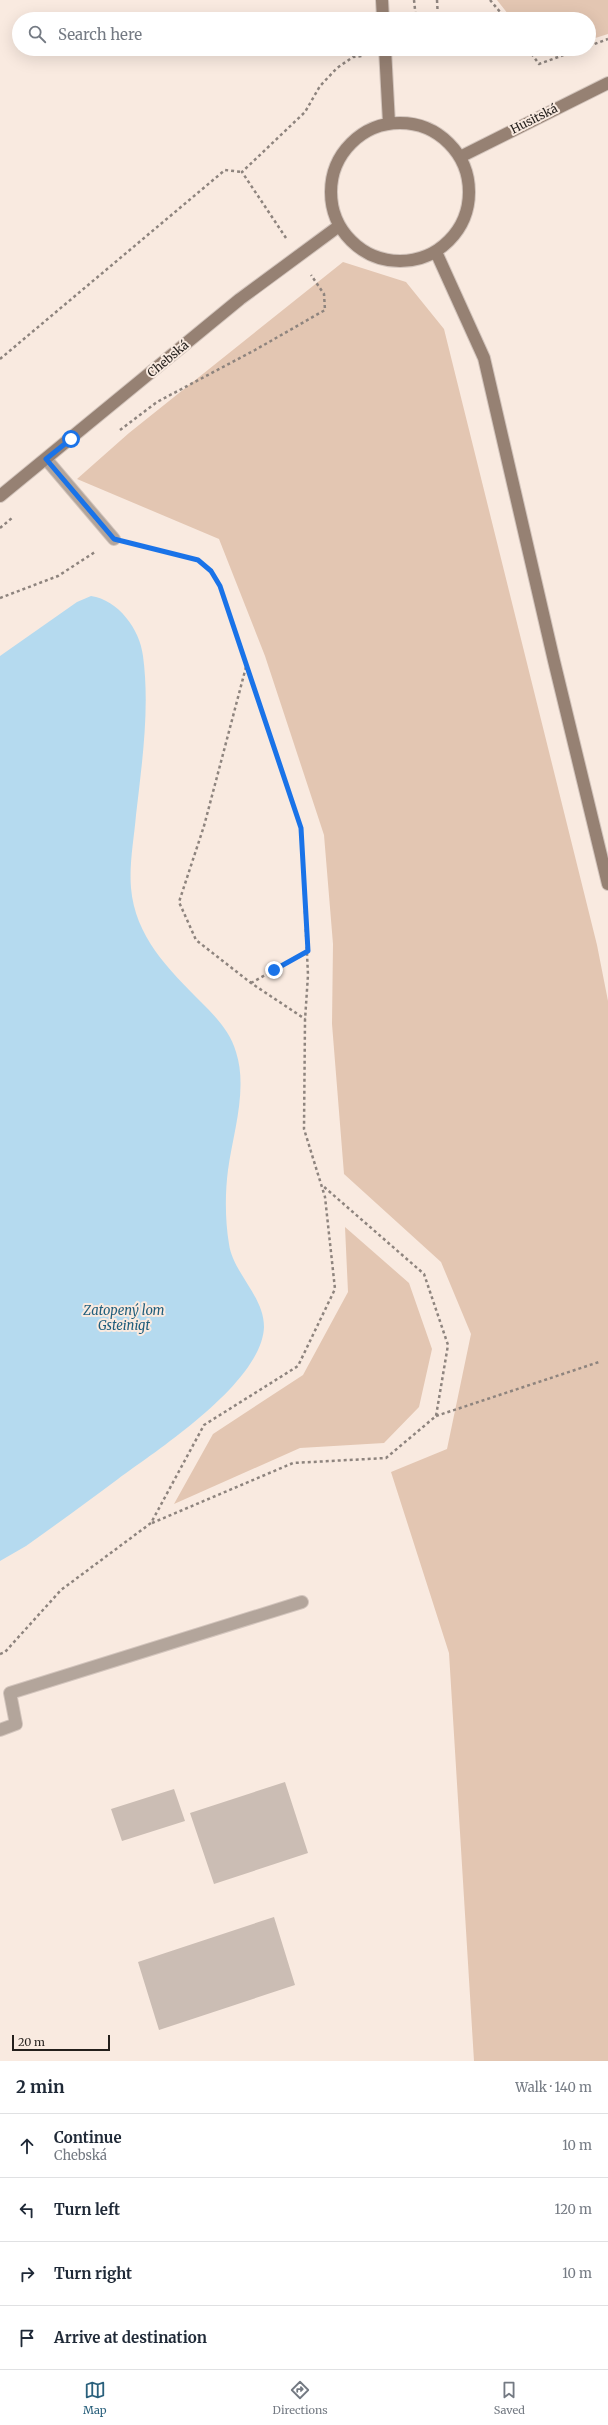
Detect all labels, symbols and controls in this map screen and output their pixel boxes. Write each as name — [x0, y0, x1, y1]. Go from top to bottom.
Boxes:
search box — [12, 12, 596, 56]
icon: search — [26, 23, 48, 45]
text: Search here — [58, 25, 142, 44]
street label: Husitská — [508, 100, 560, 137]
street label: Chebská — [144, 337, 192, 380]
route start — [62, 430, 80, 448]
route end — [265, 961, 283, 979]
water label: Zatopený lom Gsteinigt — [82, 1302, 165, 1334]
scale bar — [12, 2033, 110, 2052]
text: 20 m — [18, 2035, 45, 2049]
text: 2 min — [16, 2076, 64, 2098]
text: Walk · 140 m — [515, 2079, 592, 2096]
text: Continue — [54, 2128, 122, 2147]
icon: ahead — [16, 2135, 38, 2157]
text: 10 m — [562, 2137, 592, 2154]
text: Chebská — [54, 2147, 107, 2164]
icon: left — [16, 2199, 38, 2221]
text: Turn left — [54, 2200, 120, 2219]
text: 120 m — [554, 2201, 592, 2218]
icon: right — [16, 2263, 38, 2285]
text: Turn right — [54, 2264, 132, 2283]
text: 10 m — [562, 2265, 592, 2282]
icon: arrive — [16, 2327, 38, 2349]
text: Arrive at destination — [54, 2328, 207, 2347]
tab: Map — [83, 2379, 107, 2417]
tab: Directions — [273, 2379, 328, 2417]
tab: Saved — [494, 2379, 525, 2417]

